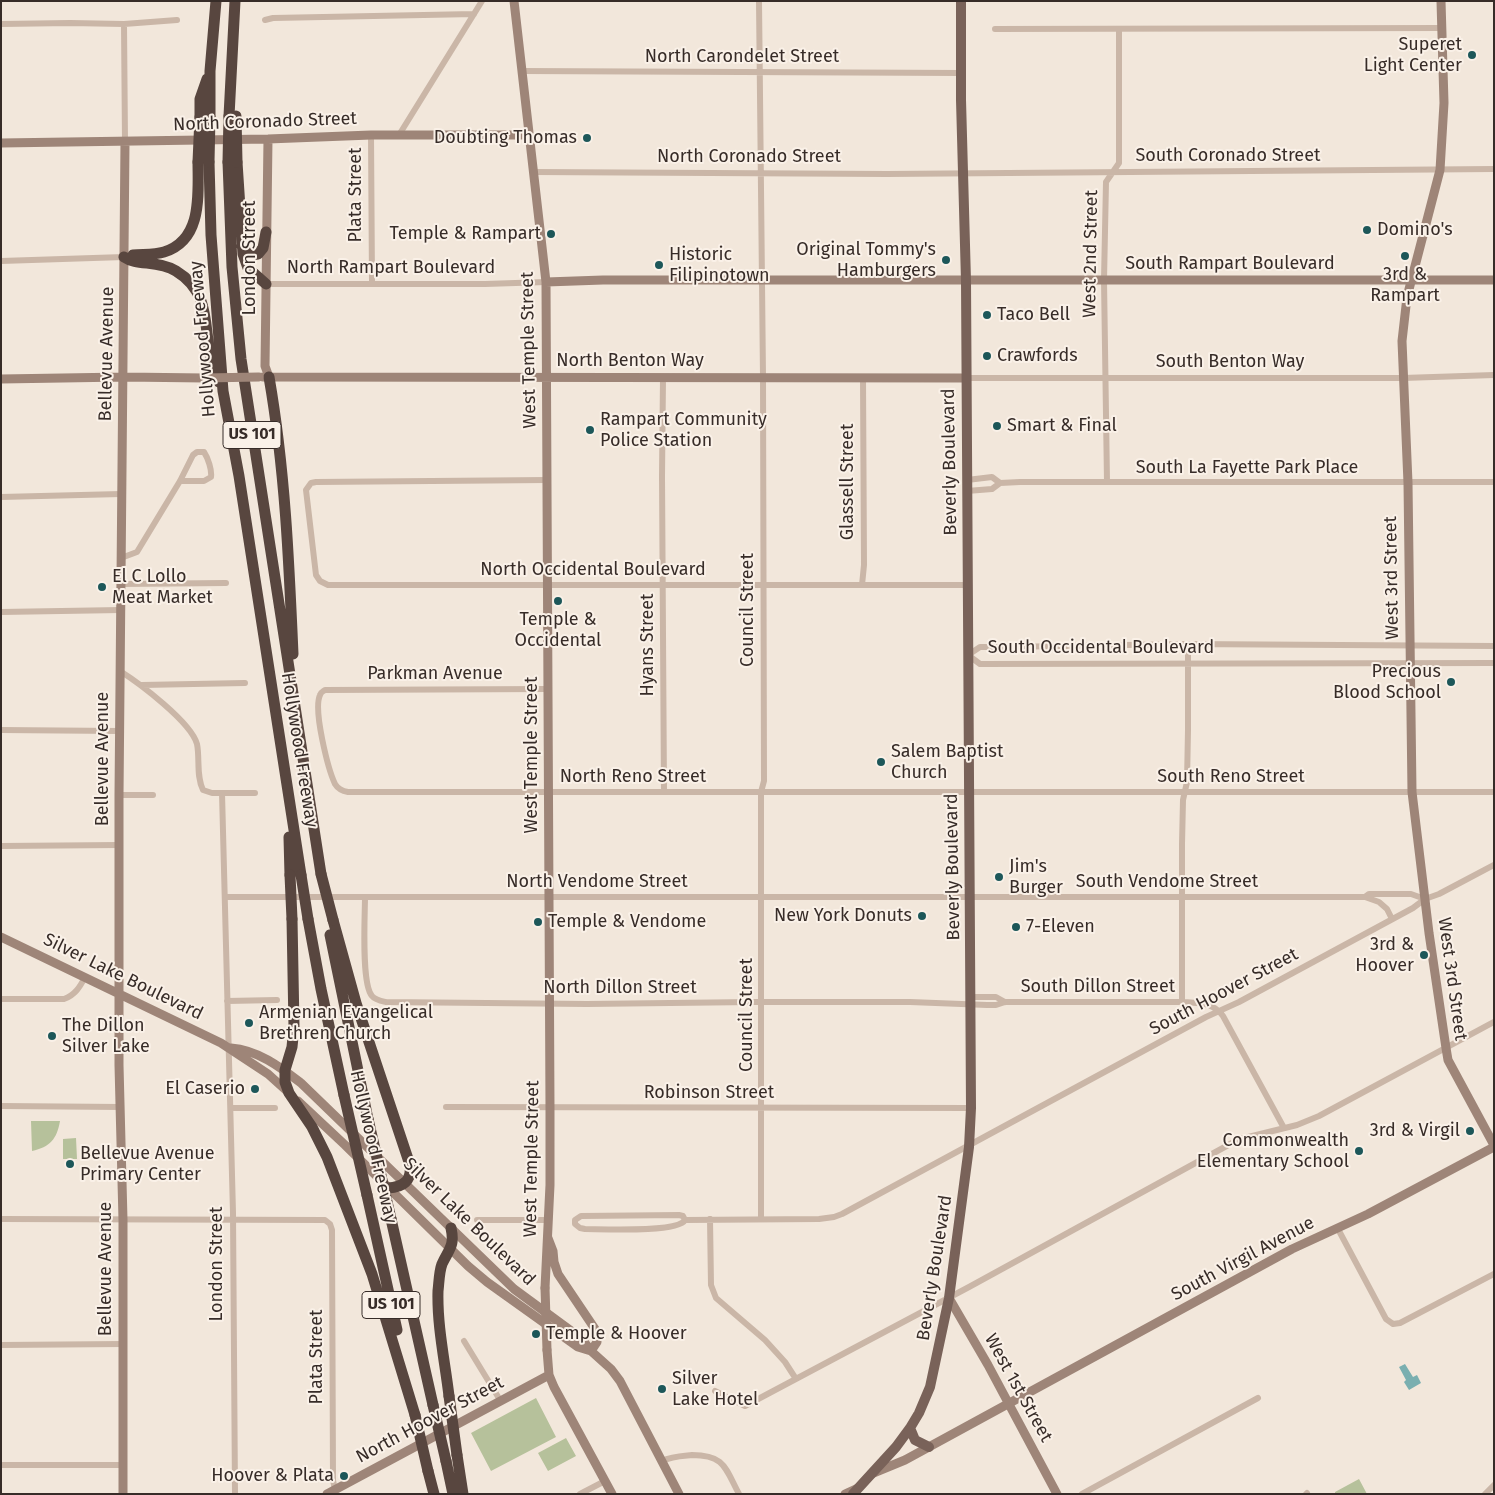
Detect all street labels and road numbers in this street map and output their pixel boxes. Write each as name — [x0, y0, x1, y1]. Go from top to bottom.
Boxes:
street label: North Carondelet Street — [645, 46, 839, 68]
street label: North Coronado Street — [173, 108, 357, 136]
street label: South Coronado Street — [1136, 145, 1320, 167]
street label: North Coronado Street — [657, 146, 841, 168]
street label: Plata Street — [345, 147, 367, 243]
street label: West 2nd Street — [1079, 190, 1103, 318]
street label: London Street — [239, 200, 261, 316]
street label: South Rampart Boulevard — [1125, 253, 1335, 275]
street label: North Rampart Boulevard — [287, 257, 495, 279]
street label: Hollywood Freeway — [185, 260, 221, 418]
street label: West Temple Street — [517, 271, 541, 429]
street label: Bellevue Avenue — [95, 287, 119, 421]
street label: North Benton Way — [556, 350, 704, 372]
street label: South Benton Way — [1156, 351, 1304, 373]
street label: Beverly Boulevard — [938, 388, 962, 536]
road number: US 101 — [223, 422, 281, 448]
street label: Glassell Street — [837, 424, 859, 540]
street label: South La Fayette Park Place — [1136, 457, 1358, 479]
street label: West 3rd Street — [1380, 516, 1404, 640]
street label: Council Street — [737, 553, 759, 667]
street label: North Occidental Boulevard — [480, 559, 706, 581]
street label: Hyans Street — [637, 593, 659, 697]
street label: South Occidental Boulevard — [988, 637, 1214, 659]
street label: Parkman Avenue — [367, 663, 503, 685]
street label: Hollywood Freeway — [276, 671, 322, 829]
street label: West Temple Street — [521, 676, 543, 834]
street label: Bellevue Avenue — [92, 692, 114, 826]
street label: North Reno Street — [560, 766, 706, 788]
street label: South Reno Street — [1157, 766, 1305, 788]
street label: Beverly Boulevard — [941, 793, 965, 941]
street label: North Vendome Street — [506, 871, 688, 893]
street label: South Vendome Street — [1076, 871, 1258, 893]
street label: West 3rd Street — [1433, 916, 1471, 1042]
street label: Silver Lake Boulevard — [40, 929, 206, 1025]
street label: South Hoover Street — [1146, 944, 1302, 1040]
street label: Council Street — [736, 958, 758, 1072]
street label: South Dillon Street — [1021, 976, 1175, 998]
street label: North Dillon Street — [543, 977, 697, 999]
street label: Hollywood Freeway — [345, 1068, 401, 1226]
street label: West Temple Street — [520, 1080, 544, 1238]
street label: Robinson Street — [644, 1082, 774, 1104]
street label: Silver Lake Boulevard — [399, 1153, 539, 1291]
street label: Beverly Boulevard — [913, 1194, 957, 1342]
street label: Bellevue Avenue — [95, 1202, 117, 1336]
street label: London Street — [206, 1206, 228, 1322]
street label: South Virgil Avenue — [1168, 1212, 1318, 1306]
road number: US 101 — [362, 1292, 420, 1318]
street label: Plata Street — [306, 1309, 328, 1405]
street label: West 1st Street — [979, 1330, 1057, 1446]
street label: North Hoover Street — [353, 1372, 507, 1468]

